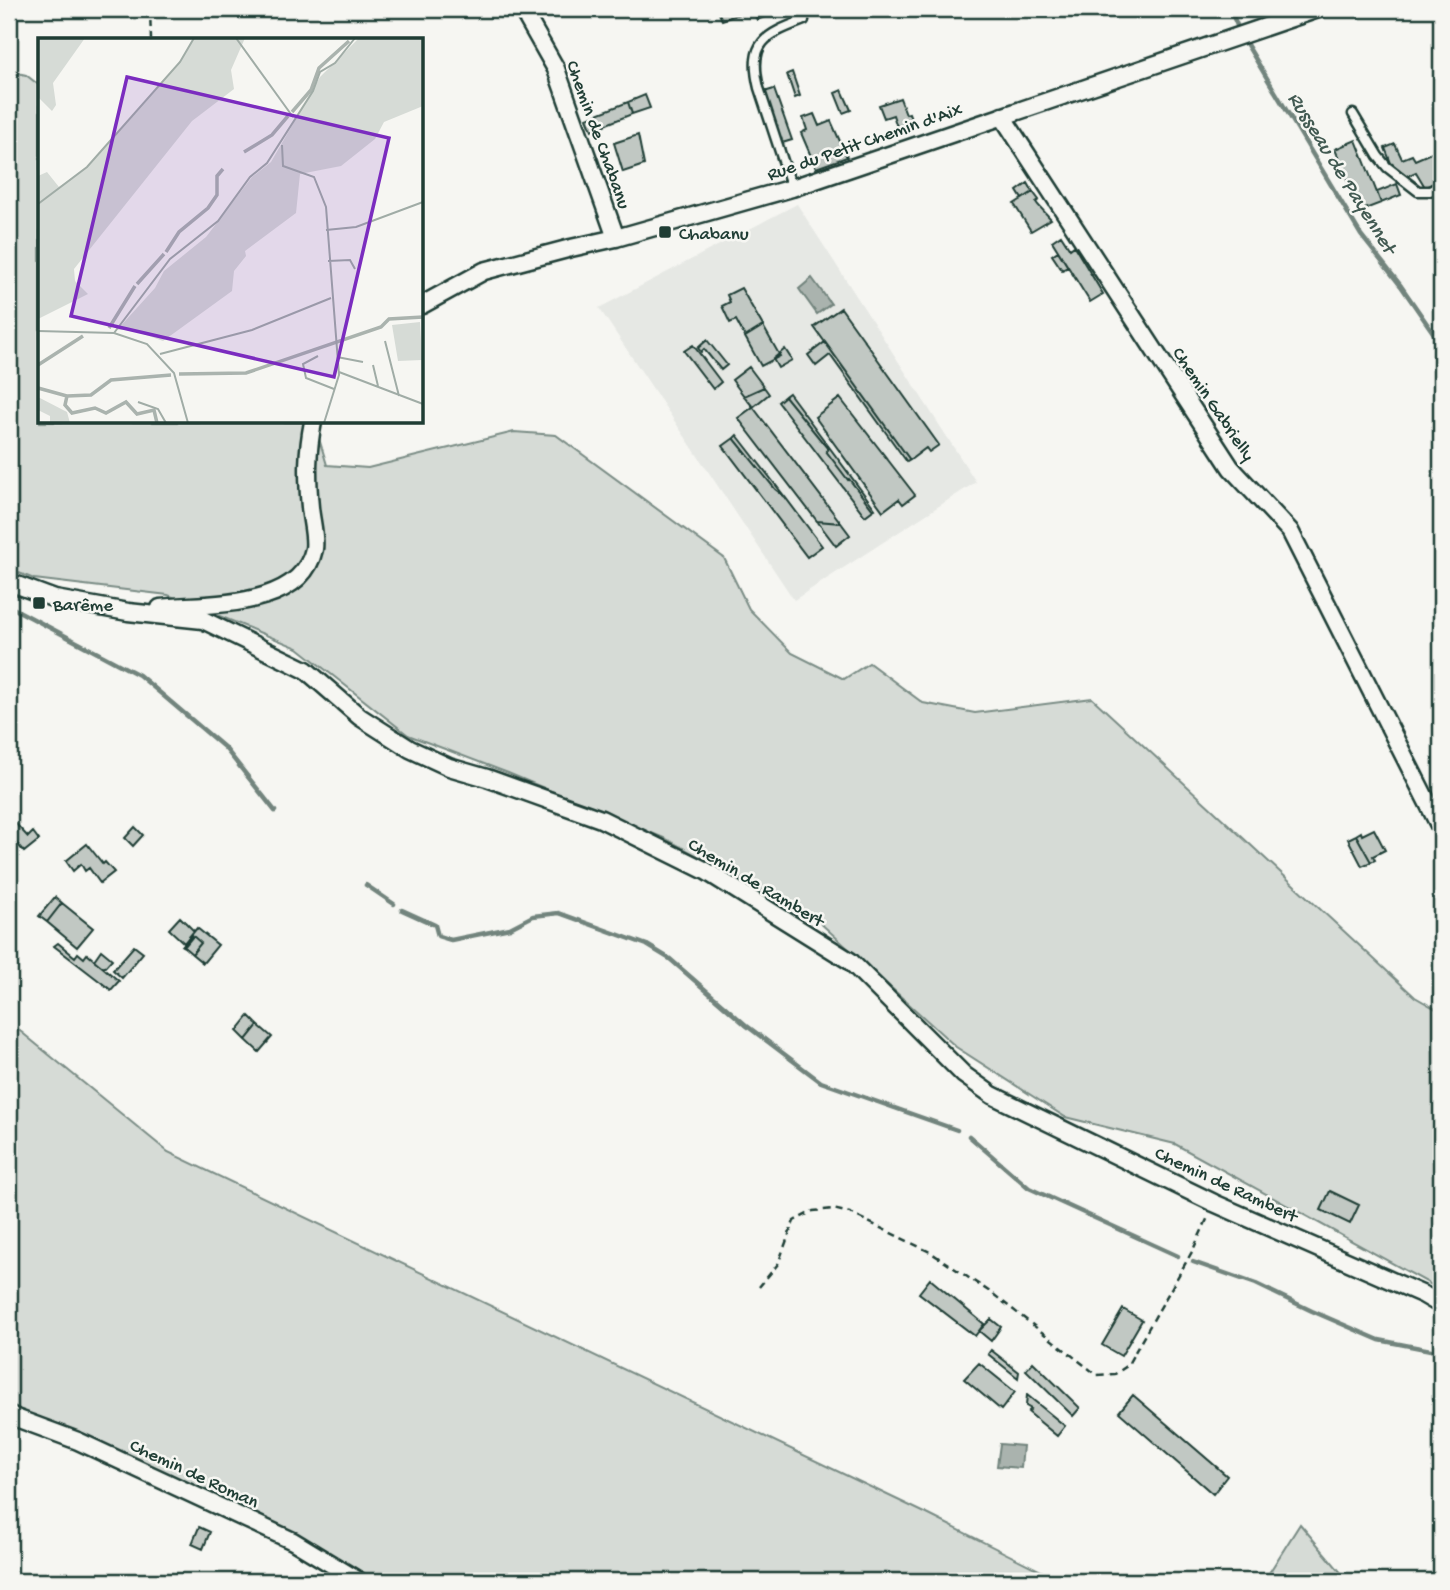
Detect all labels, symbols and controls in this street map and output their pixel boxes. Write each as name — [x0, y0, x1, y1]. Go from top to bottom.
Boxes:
inset map — [38, 38, 424, 424]
street label: Chemin de Chabanu — [559, 58, 634, 213]
water label: Russeau de Payennet — [1280, 89, 1402, 262]
street label: Rue du Petit Chemin d'Aix — [765, 99, 966, 188]
marker: Chabanu — [657, 224, 673, 240]
place label: Chabanu — [679, 224, 749, 247]
street label: Chemin Gabrielly — [1166, 344, 1259, 467]
marker: Barême — [31, 595, 47, 611]
place label: Barême — [52, 595, 113, 618]
street label: Chemin de Rambert — [683, 834, 830, 935]
street label: Chemin de Rambert — [1150, 1143, 1303, 1230]
street label: Chemin de Roman — [125, 1435, 262, 1515]

